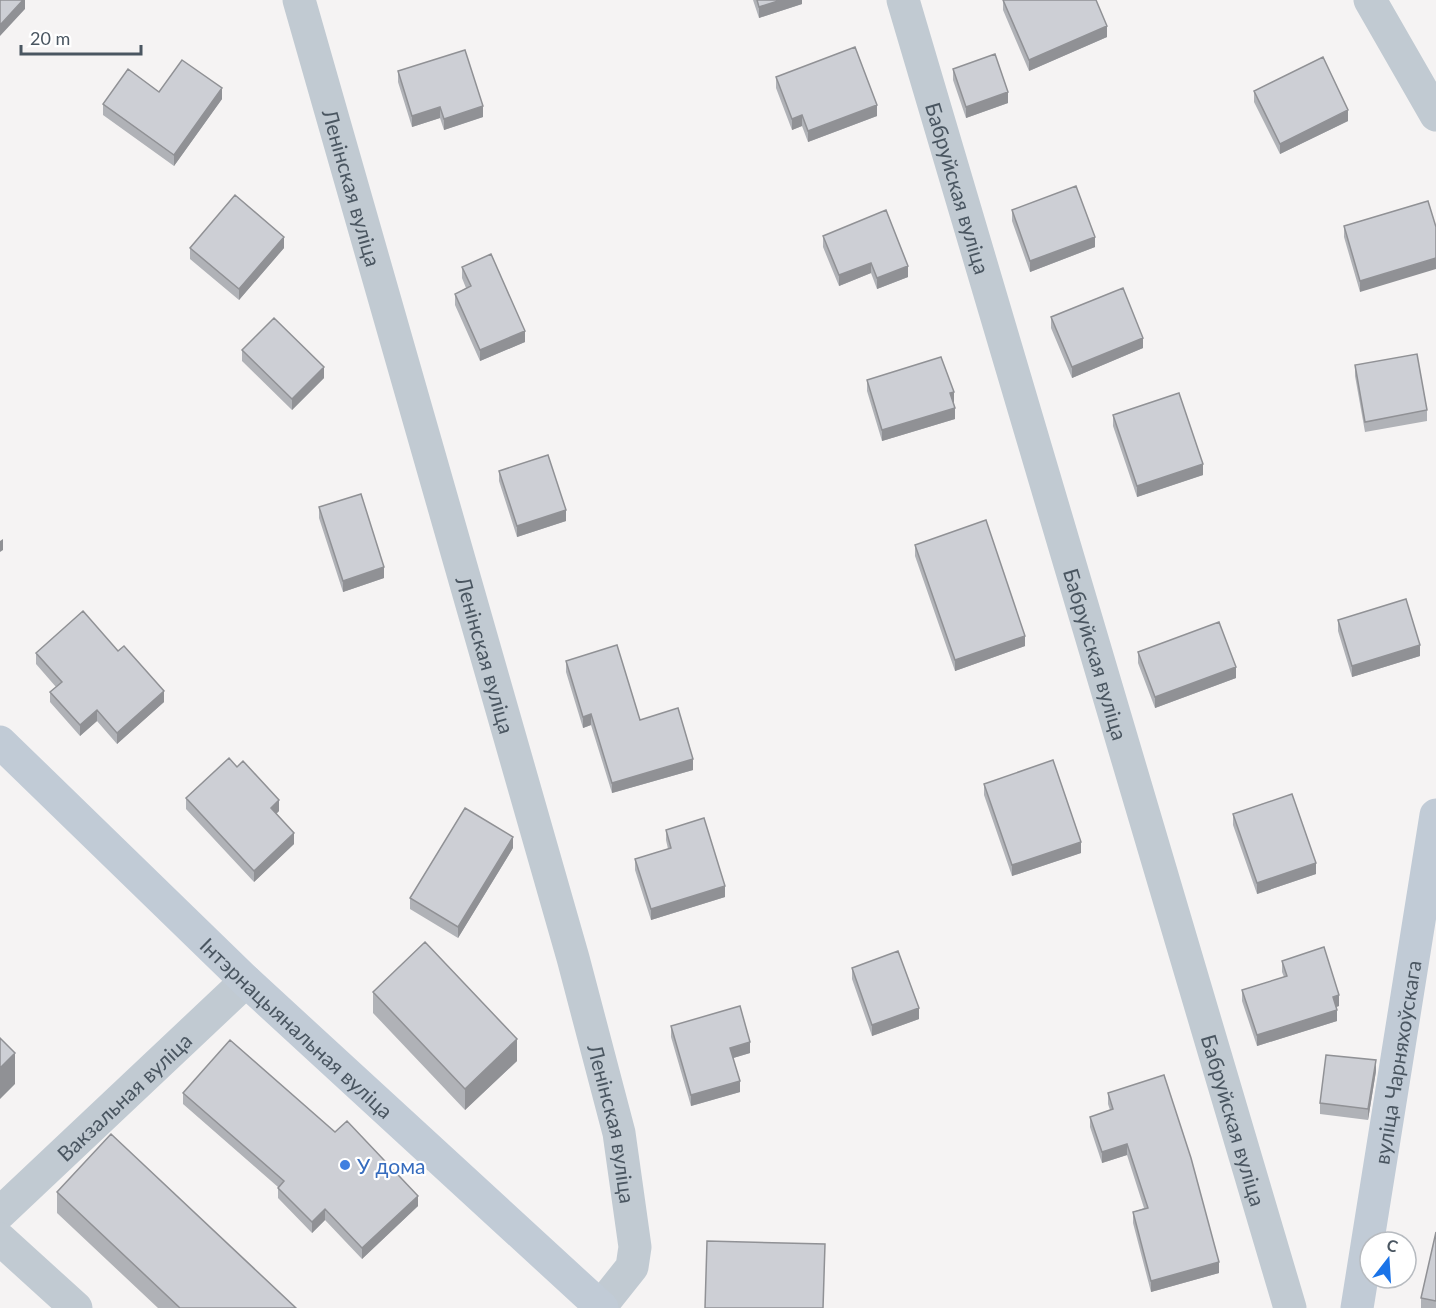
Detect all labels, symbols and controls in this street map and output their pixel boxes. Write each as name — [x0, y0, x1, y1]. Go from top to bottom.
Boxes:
scale bar — [21, 18, 141, 56]
text: 20 m — [30, 27, 70, 49]
street label: Бабруйская вуліца — [921, 99, 996, 277]
street label: Ленінская вуліца — [318, 105, 387, 269]
street label: Бабруйская вуліца — [1059, 565, 1134, 743]
street label: Ленінская вуліца — [452, 572, 521, 736]
street label: Інтэрнацыянальная вуліца — [196, 932, 399, 1123]
street label: вуліца Чарняхоўскага — [1368, 958, 1425, 1166]
street label: Вакзальная вуліца — [51, 1027, 196, 1166]
street label: Бабруйская вуліца — [1197, 1031, 1272, 1209]
street label: Ленінская вуліца — [583, 1040, 641, 1205]
place label: У дома — [357, 1153, 425, 1178]
marker: У дома — [338, 1158, 352, 1172]
north arrow — [1358, 1230, 1418, 1290]
text: С — [1385, 1235, 1401, 1256]

